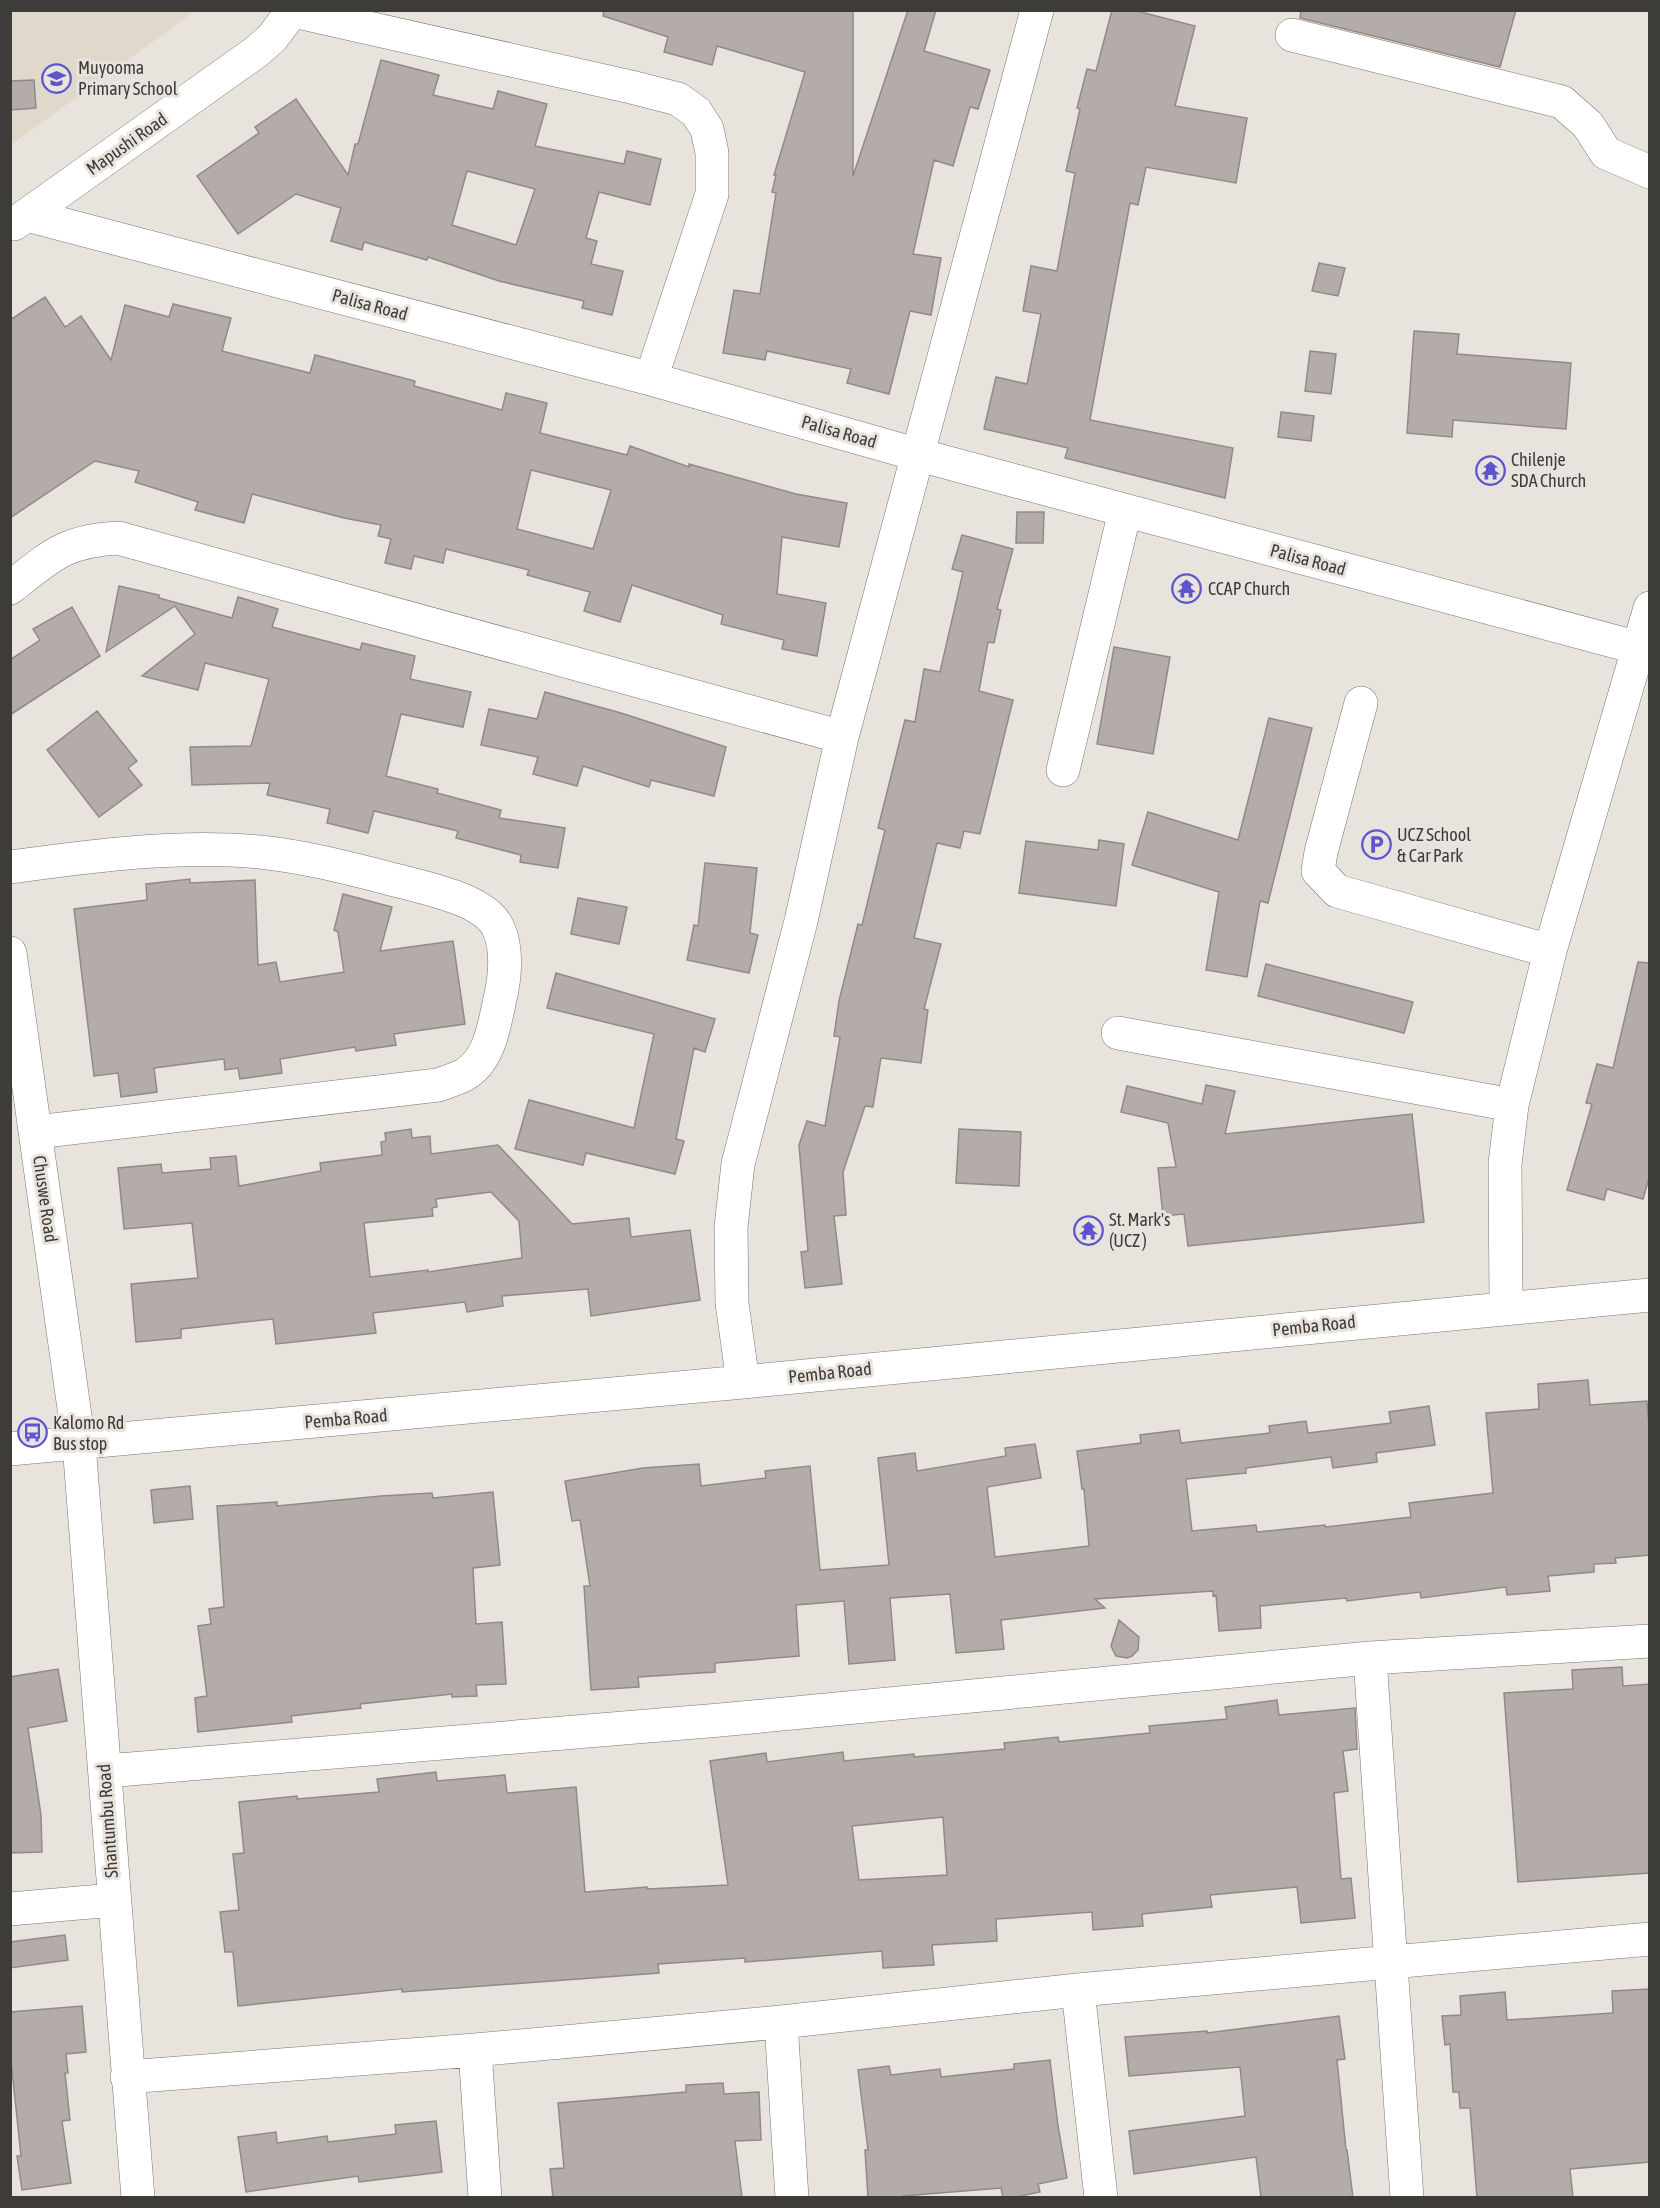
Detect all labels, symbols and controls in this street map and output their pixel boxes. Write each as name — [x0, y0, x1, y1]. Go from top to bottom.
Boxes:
place label: Muyooma Primary School — [78, 57, 178, 99]
school or university icon: Muyooma Primary School — [41, 62, 73, 94]
street label: Mapushi Road — [82, 108, 171, 179]
street label: Palisa Road — [330, 284, 410, 325]
street label: Palisa Road — [799, 411, 879, 452]
place label: Chilenje SDA Church — [1511, 449, 1586, 491]
temple icon: Chilenje SDA Church — [1474, 454, 1506, 486]
street label: Palisa Road — [1268, 539, 1348, 580]
temple icon: CCAP Church — [1171, 573, 1203, 605]
place label: CCAP Church — [1208, 578, 1290, 599]
place label: UCZ School & Car Park — [1397, 824, 1471, 866]
parking icon: UCZ School & Car Park — [1360, 829, 1392, 861]
street label: Chuswe Road — [29, 1154, 62, 1244]
place label: St. Mark's (UCZ ) — [1109, 1209, 1170, 1251]
temple icon: St. Mark's (UCZ ) — [1072, 1214, 1104, 1246]
street label: Pemba Road — [1271, 1311, 1357, 1340]
street label: Pemba Road — [787, 1358, 873, 1387]
street label: Pemba Road — [303, 1404, 388, 1433]
place label: Kalomo Rd Bus stop — [53, 1412, 124, 1454]
bus stop icon: Kalomo Rd Bus stop — [16, 1417, 48, 1449]
street label: Shantumbu Road — [93, 1763, 122, 1879]

